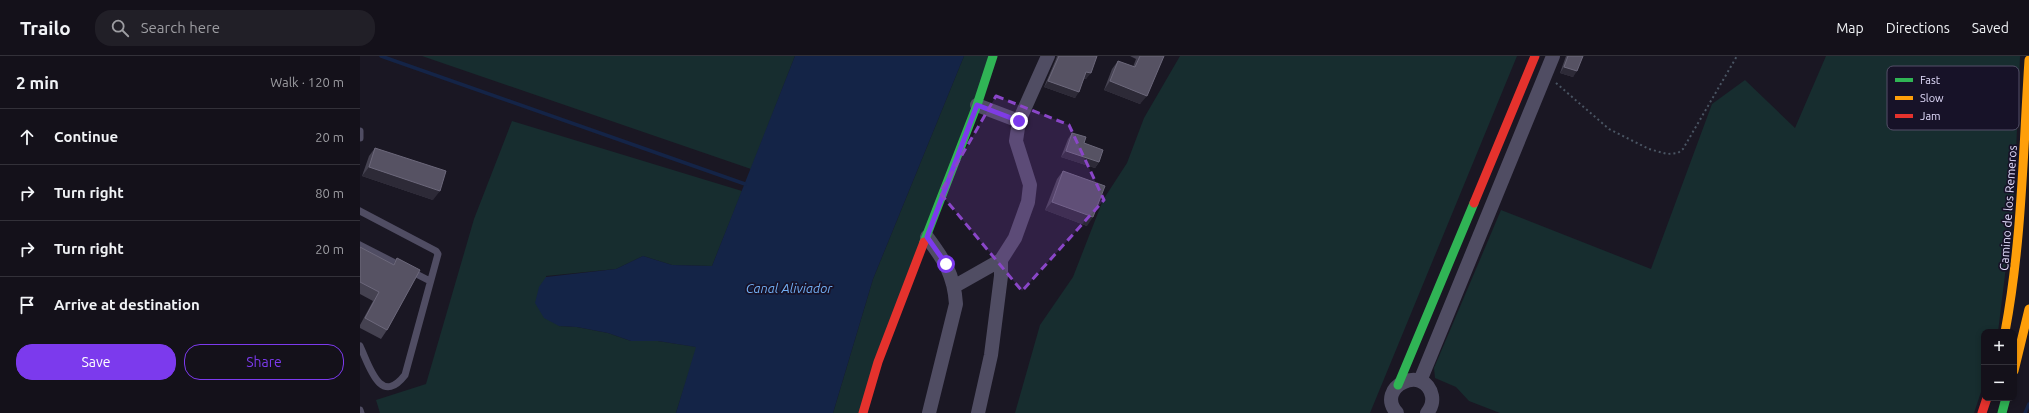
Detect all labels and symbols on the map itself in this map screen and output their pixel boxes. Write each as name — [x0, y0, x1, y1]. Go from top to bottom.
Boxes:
legend — [1887, 66, 2019, 130]
text: Fast — [1920, 74, 1941, 86]
text: Slow — [1920, 92, 1944, 104]
text: Jam — [1920, 110, 1941, 122]
route end — [1010, 112, 1028, 130]
street label: Camino de los Remeros — [1997, 145, 2019, 271]
route start — [937, 255, 955, 273]
water label: Canal Aliviador — [746, 281, 833, 295]

